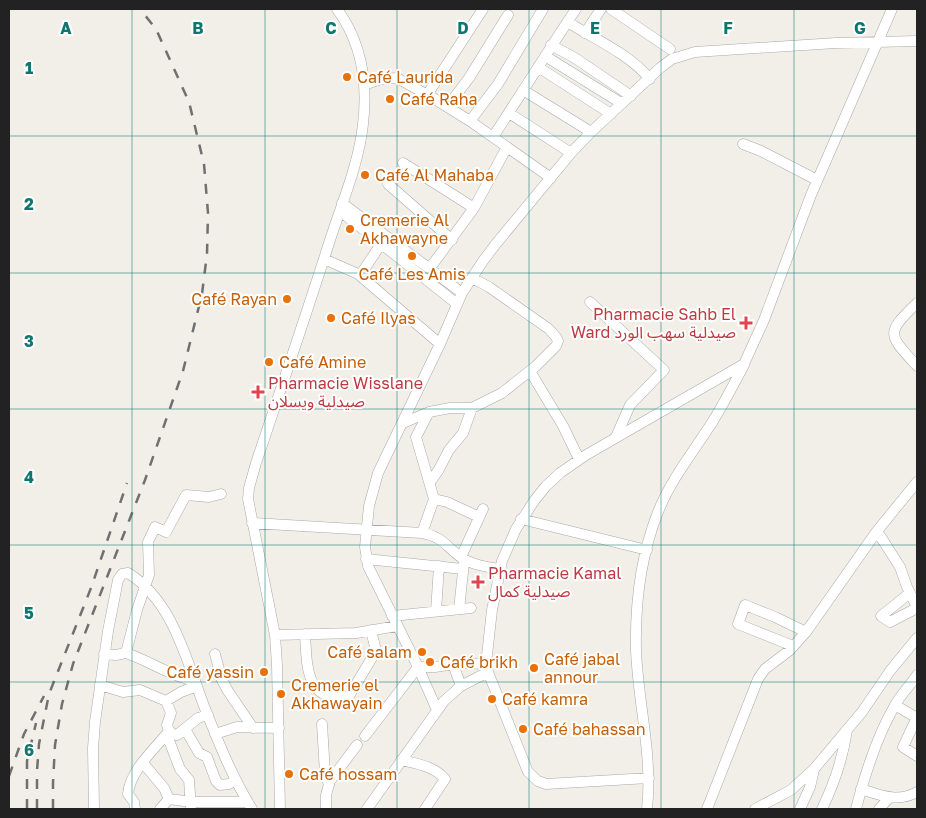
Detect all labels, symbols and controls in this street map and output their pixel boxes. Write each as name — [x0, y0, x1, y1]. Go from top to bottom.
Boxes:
text: A — [60, 18, 72, 38]
text: B — [192, 18, 204, 38]
text: C — [325, 18, 337, 38]
text: D — [457, 18, 469, 38]
text: E — [590, 18, 600, 38]
text: F — [723, 18, 733, 38]
text: G — [854, 18, 866, 38]
text: 1 — [25, 58, 33, 78]
place label: Café Laurida — [357, 67, 453, 87]
marker: Café Laurida — [341, 71, 353, 83]
place label: Café Raha — [400, 89, 478, 109]
marker: Café Raha — [384, 93, 396, 105]
place label: Café Al Mahaba — [375, 165, 494, 185]
marker: Café Al Mahaba — [359, 169, 371, 181]
text: 2 — [24, 194, 34, 214]
place label: Cremerie Al Akhawayne — [360, 210, 449, 248]
marker: Cremerie Al Akhawayne — [344, 223, 356, 235]
marker: Café Les Amis — [406, 250, 418, 262]
place label: Café Les Amis — [358, 264, 466, 284]
place label: Café Rayan — [191, 289, 277, 309]
marker: Café Rayan — [281, 293, 293, 305]
place label: Pharmacie Sahb El Ward صيدلية سهب الورد — [571, 304, 736, 342]
place label: Café Ilyas — [341, 308, 416, 328]
marker: Café Ilyas — [325, 312, 337, 324]
marker: Pharmacie Sahb El Ward صيدلية سهب الورد — [740, 317, 752, 329]
text: 3 — [24, 331, 34, 351]
place label: Café Amine — [279, 352, 366, 372]
marker: Café Amine — [263, 356, 275, 368]
place label: Pharmacie Wisslane صيدلية ويسلان — [268, 373, 423, 411]
marker: Pharmacie Wisslane صيدلية ويسلان — [252, 386, 264, 398]
text: 4 — [24, 467, 34, 487]
place label: Pharmacie Kamal صيدلية كمال — [488, 563, 621, 602]
marker: Pharmacie Kamal صيدلية كمال — [472, 576, 484, 588]
text: 5 — [24, 603, 34, 623]
place label: Café salam — [327, 642, 412, 662]
marker: Café salam — [416, 646, 428, 658]
place label: Café jabal annour — [544, 649, 620, 687]
place label: Café brikh — [440, 652, 518, 672]
marker: Café brikh — [424, 656, 436, 668]
place label: Café yassin — [167, 662, 254, 682]
marker: Café jabal annour — [528, 662, 540, 674]
marker: Café yassin — [258, 666, 270, 678]
place label: Cremerie el Akhawayain — [291, 675, 383, 713]
marker: Cremerie el Akhawayain — [275, 688, 287, 700]
place label: Café kamra — [502, 689, 588, 709]
marker: Café kamra — [486, 693, 498, 705]
place label: Café bahassan — [533, 719, 645, 739]
marker: Café bahassan — [517, 723, 529, 735]
text: 6 — [24, 740, 34, 760]
place label: Café hossam — [299, 764, 397, 784]
marker: Café hossam — [283, 768, 295, 780]

